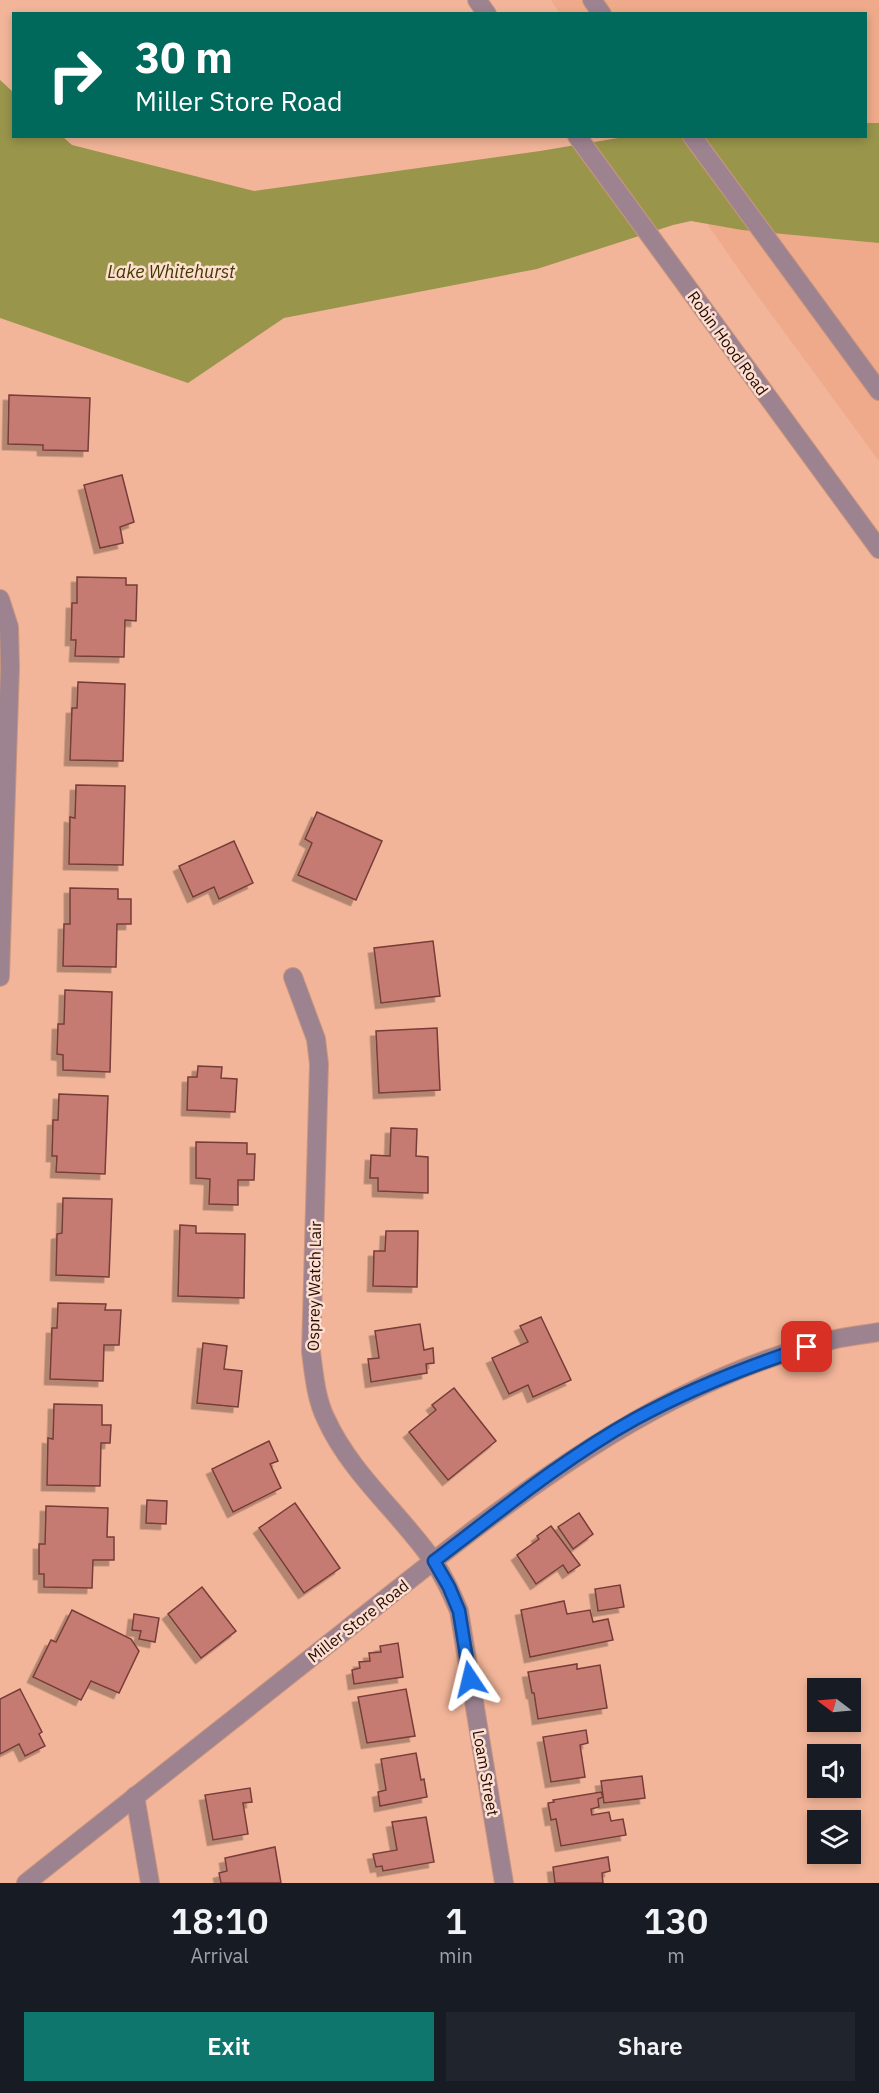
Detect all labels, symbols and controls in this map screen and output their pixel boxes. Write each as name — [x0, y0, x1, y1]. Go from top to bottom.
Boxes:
text: 30 m — [135, 30, 233, 85]
icon: right — [36, 36, 114, 114]
text: Miller Store Road — [135, 83, 343, 118]
water label: Lake Whitehurst — [107, 260, 236, 283]
street label: Robin Hood Road — [683, 287, 773, 399]
street label: Osprey Watch Lair — [303, 1221, 325, 1351]
pin — [781, 1321, 832, 1372]
icon: arrive — [790, 1330, 823, 1363]
street label: Miller Store Road — [303, 1575, 413, 1667]
position arrow — [438, 1647, 502, 1711]
north arrow — [807, 1678, 861, 1732]
map controls — [807, 1678, 861, 1864]
street label: Loam Street — [469, 1728, 503, 1818]
button: sound — [807, 1744, 861, 1798]
button: layers — [807, 1810, 861, 1864]
text: 18:10 — [171, 1897, 269, 1944]
text: 1 — [445, 1897, 467, 1944]
text: 130 — [644, 1897, 708, 1944]
text: Arrival — [190, 1942, 249, 1969]
text: min — [439, 1942, 473, 1969]
text: m — [667, 1942, 685, 1969]
button: Exit — [24, 2012, 434, 2081]
button: Share — [446, 2012, 855, 2081]

